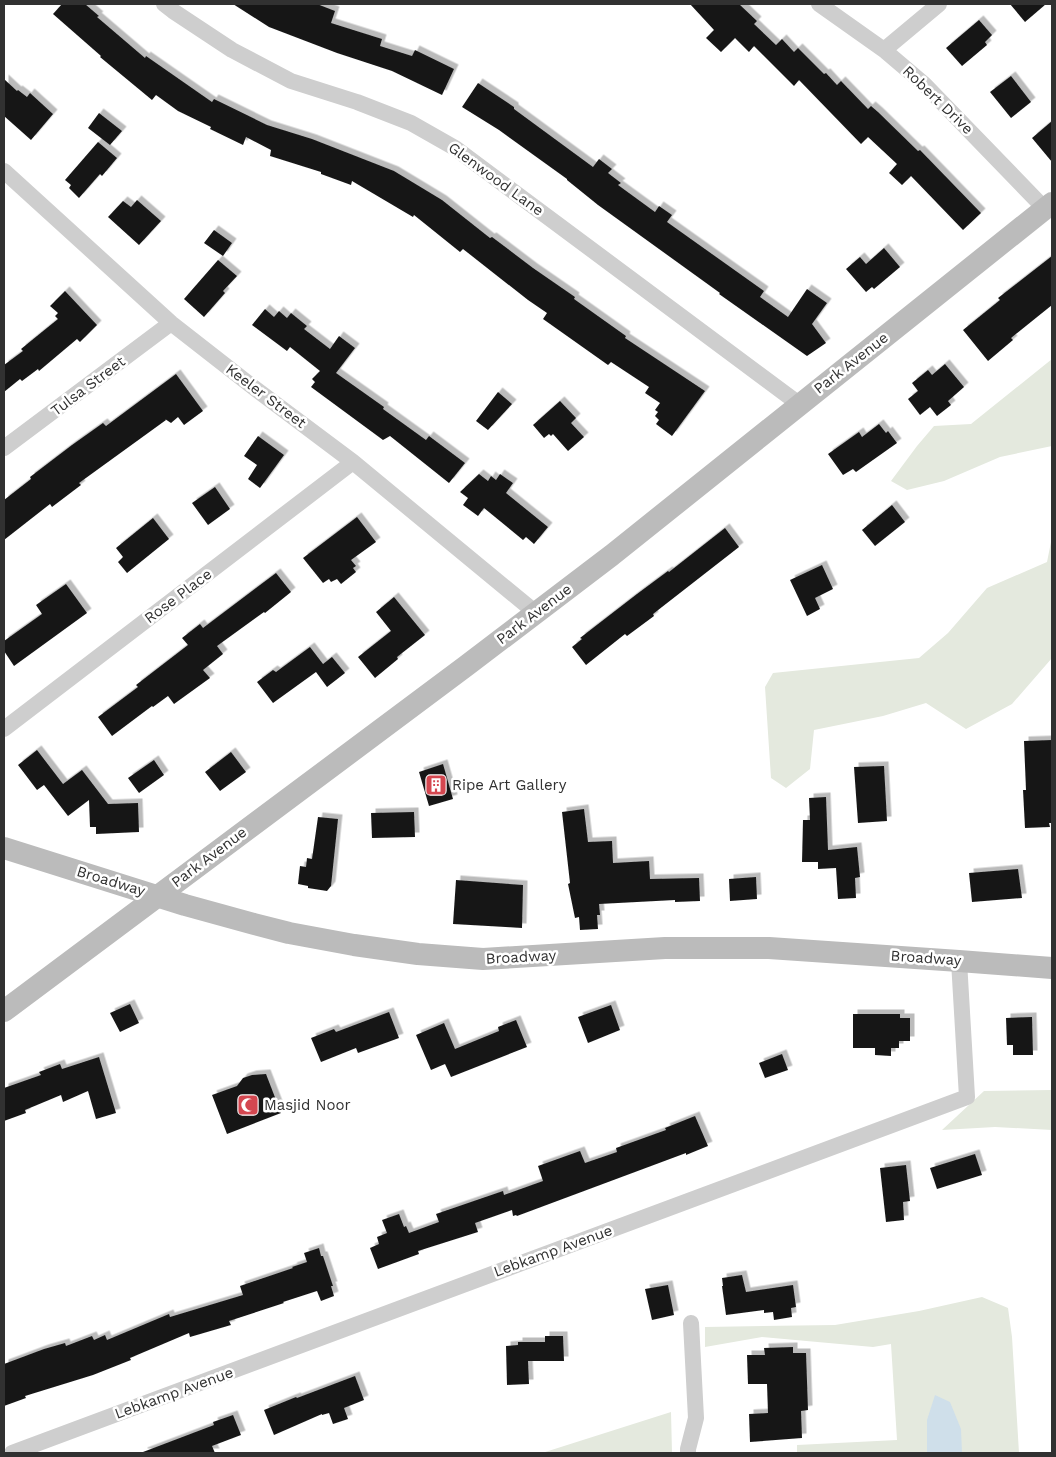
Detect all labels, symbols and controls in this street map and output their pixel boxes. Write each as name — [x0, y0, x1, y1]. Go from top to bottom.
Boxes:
street label: Robert Drive — [899, 62, 977, 138]
street label: Glenwood Lane — [445, 138, 547, 220]
street label: Park Avenue — [810, 328, 892, 398]
street label: Tulsa Street — [47, 352, 129, 420]
street label: Keeler Street — [222, 360, 310, 432]
street label: Rose Place — [141, 565, 215, 627]
street label: Park Avenue — [493, 580, 575, 648]
building icon: Ripe Art Gallery — [424, 773, 448, 797]
place label: Ripe Art Gallery — [452, 776, 567, 794]
street label: Park Avenue — [168, 823, 250, 891]
street label: Broadway — [75, 862, 148, 900]
street label: Broadway — [485, 946, 557, 968]
street label: Broadway — [890, 947, 962, 969]
mosque icon: Masjid Noor — [236, 1093, 260, 1117]
place label: Masjid Noor — [264, 1096, 351, 1114]
street label: Lebkamp Avenue — [491, 1221, 615, 1281]
street label: Lebkamp Avenue — [112, 1363, 236, 1423]

